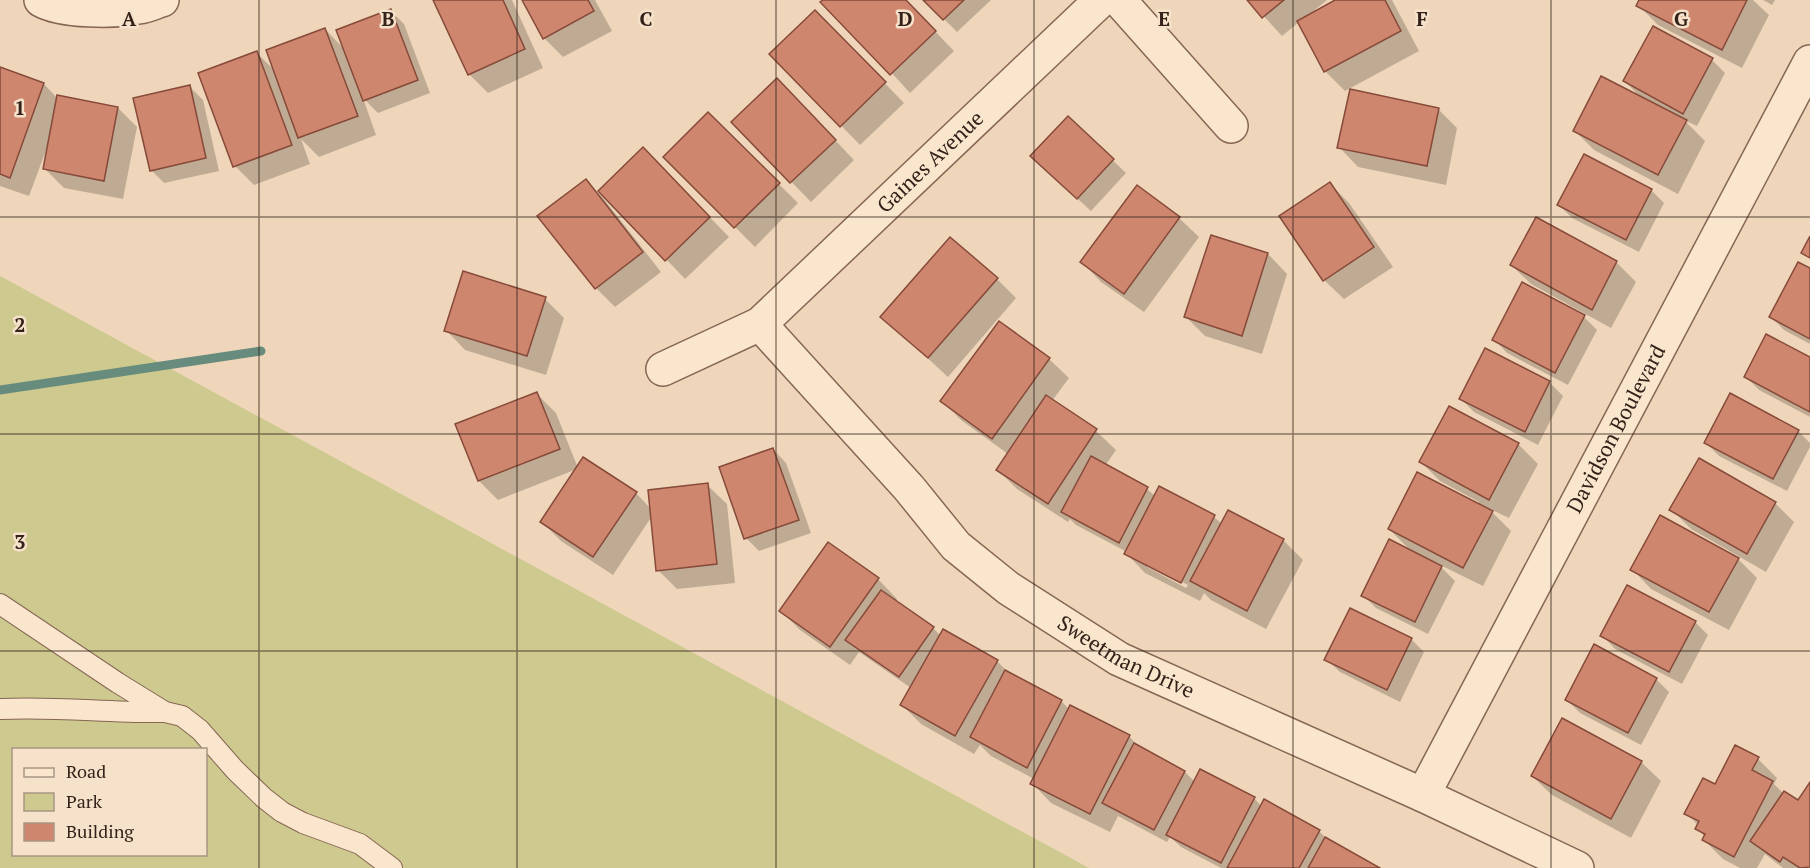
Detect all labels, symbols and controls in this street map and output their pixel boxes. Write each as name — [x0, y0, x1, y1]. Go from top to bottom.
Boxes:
text: A — [122, 5, 137, 32]
text: B — [382, 5, 395, 32]
text: C — [639, 5, 653, 32]
text: D — [898, 5, 912, 32]
text: E — [1158, 5, 1170, 32]
text: F — [1416, 5, 1428, 32]
text: G — [1674, 5, 1688, 32]
text: 1 — [14, 94, 26, 121]
street label: Gaines Avenue — [870, 104, 989, 219]
text: 2 — [14, 311, 26, 338]
street label: Davidson Boulevard — [1559, 339, 1672, 517]
text: 3 — [14, 528, 26, 555]
street label: Sweetman Drive — [1052, 608, 1199, 704]
legend — [12, 748, 207, 856]
text: Road — [66, 759, 106, 783]
text: Park — [66, 789, 103, 813]
text: Building — [66, 819, 134, 843]

